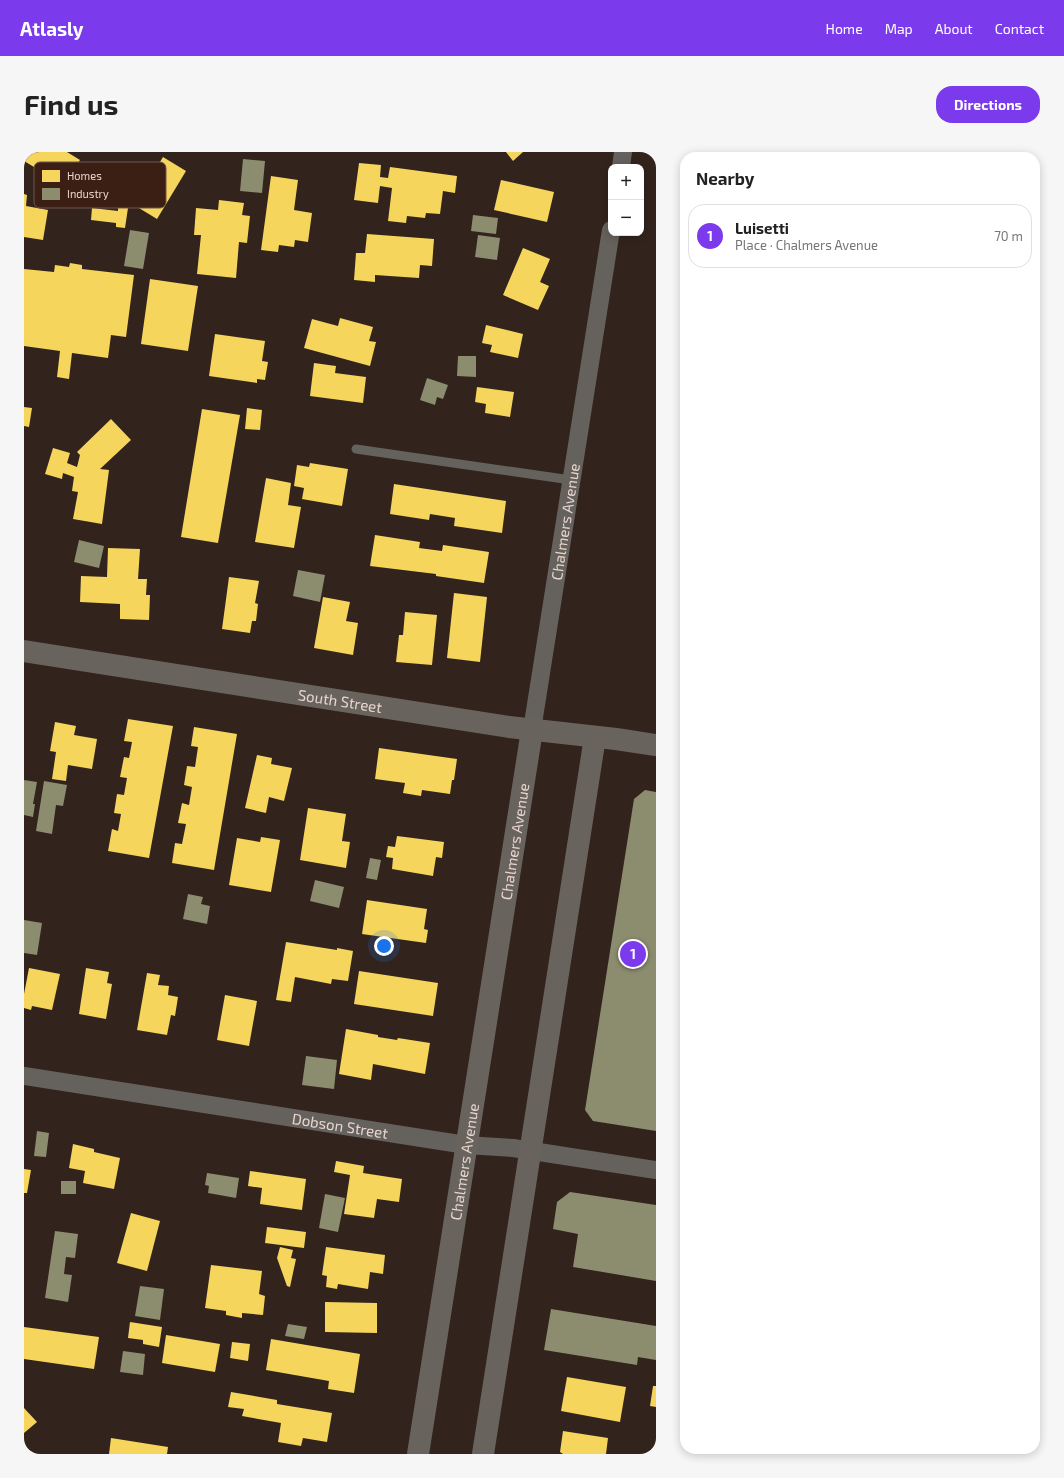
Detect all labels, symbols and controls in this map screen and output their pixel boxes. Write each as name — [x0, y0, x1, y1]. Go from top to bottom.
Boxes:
text: Atlasly — [20, 17, 84, 40]
text: Home — [826, 20, 863, 37]
text: Map — [885, 20, 913, 37]
text: About — [935, 20, 973, 37]
text: Contact — [995, 20, 1044, 37]
button: Directions — [936, 86, 1040, 123]
text: Find us — [24, 87, 118, 121]
legend — [34, 162, 166, 208]
map controls — [608, 164, 644, 236]
button: + — [608, 164, 644, 200]
text: Nearby — [696, 168, 754, 188]
text: Homes — [67, 169, 102, 182]
text: Industry — [67, 187, 109, 200]
button: − — [608, 200, 644, 236]
text: Luisetti — [735, 219, 789, 237]
text: 1 — [707, 228, 713, 244]
text: 70 m — [994, 228, 1023, 244]
text: Place · Chalmers Avenue — [735, 237, 878, 253]
street label: Chalmers Avenue — [547, 462, 583, 581]
street label: South Street — [297, 685, 384, 716]
street label: Chalmers Avenue — [496, 782, 533, 901]
your location — [374, 936, 394, 956]
pin: 1 — [620, 939, 646, 969]
street label: Chalmers Avenue — [446, 1102, 482, 1221]
street label: Dobson Street — [291, 1109, 390, 1142]

